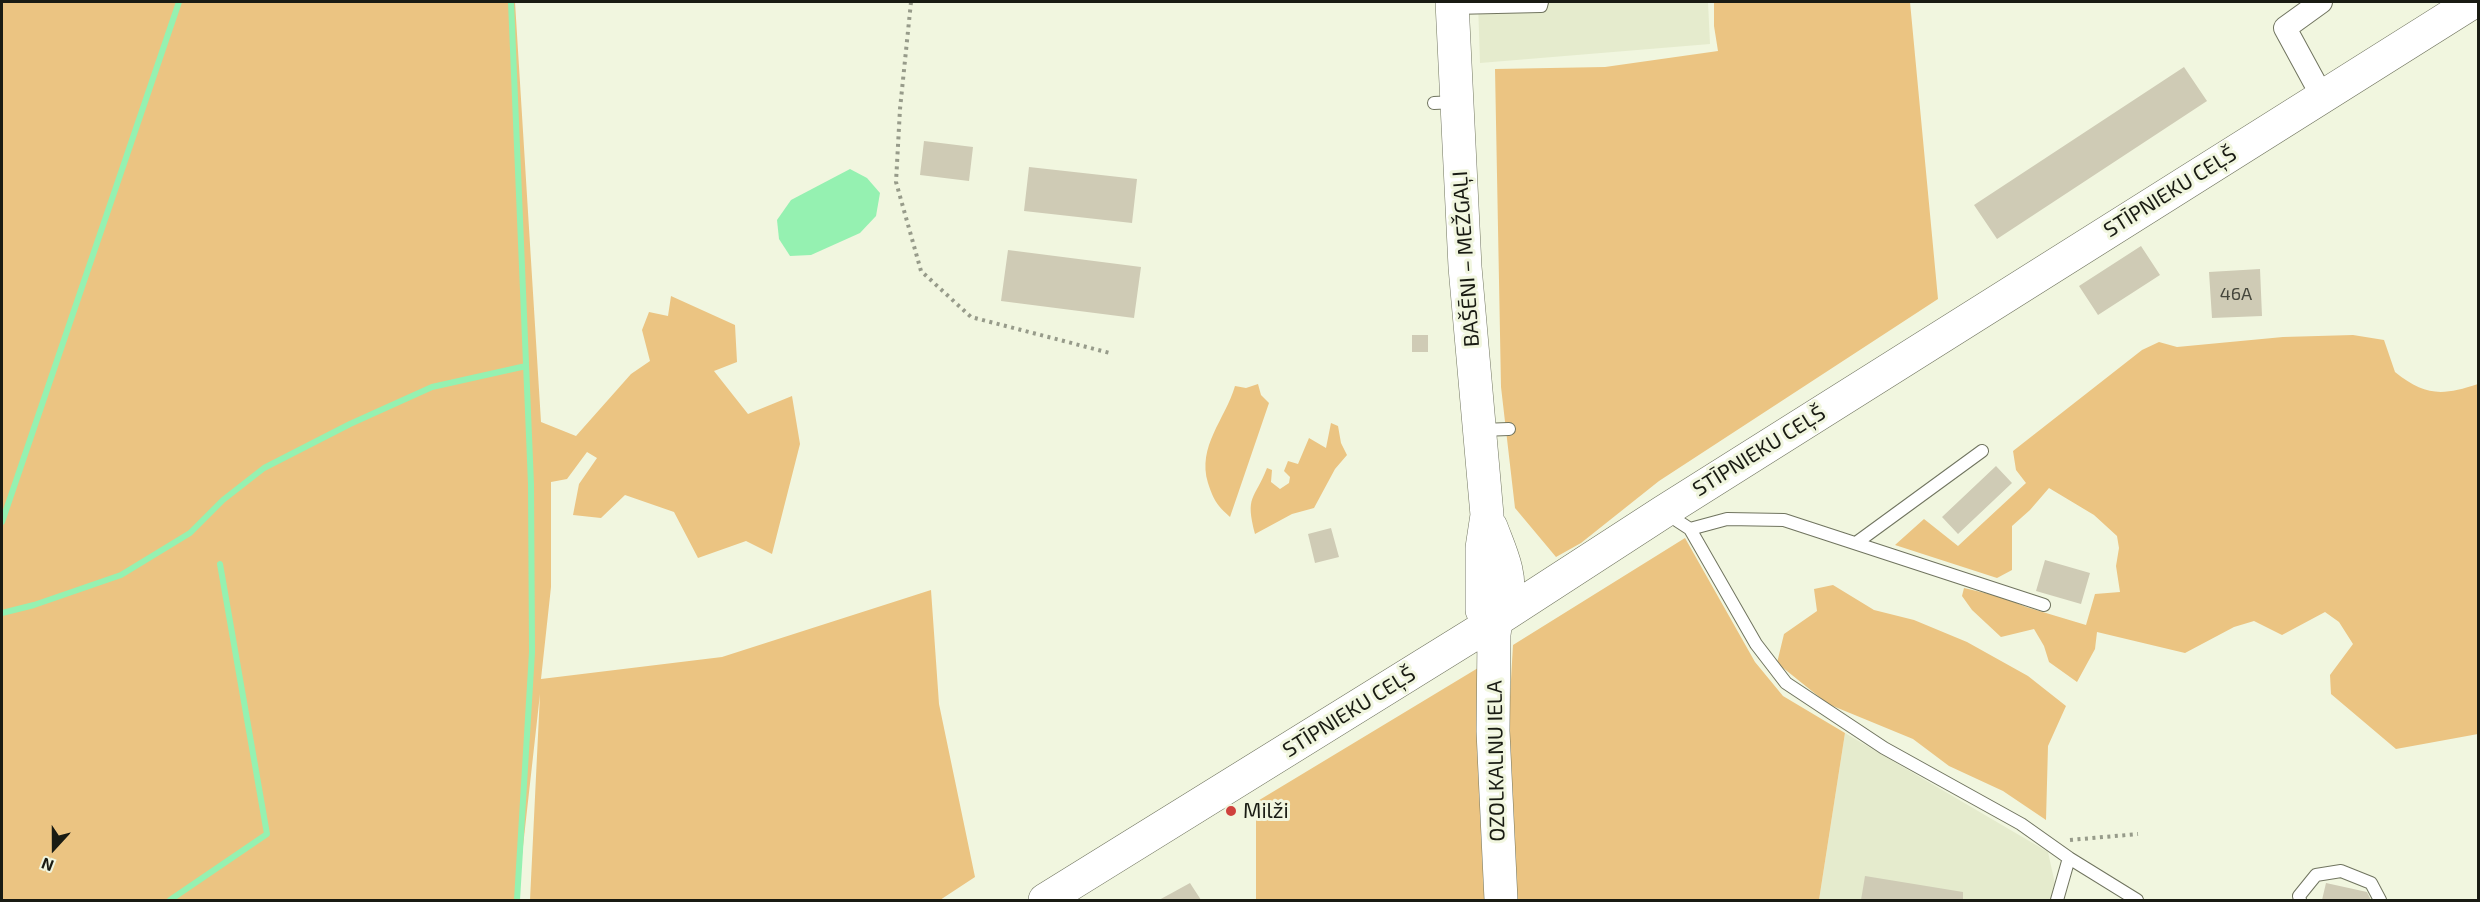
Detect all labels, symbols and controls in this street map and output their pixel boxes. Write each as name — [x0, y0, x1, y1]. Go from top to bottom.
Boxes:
street label: STĪPNIEKU CEĻŠ — [2099, 141, 2241, 243]
street label: BAŠĒNI – MEŽGAĻI — [1447, 170, 1485, 348]
house number: 46A — [2220, 283, 2252, 305]
street label: STĪPNIEKU CEĻŠ — [1688, 400, 1830, 502]
street label: STĪPNIEKU CEĻŠ — [1278, 661, 1420, 763]
street label: OZOLKALNU IELA — [1482, 680, 1510, 842]
place label: Milži — [1243, 798, 1289, 824]
marker: Milži — [1224, 804, 1238, 818]
north arrow — [24, 818, 84, 878]
text: N — [39, 854, 56, 876]

